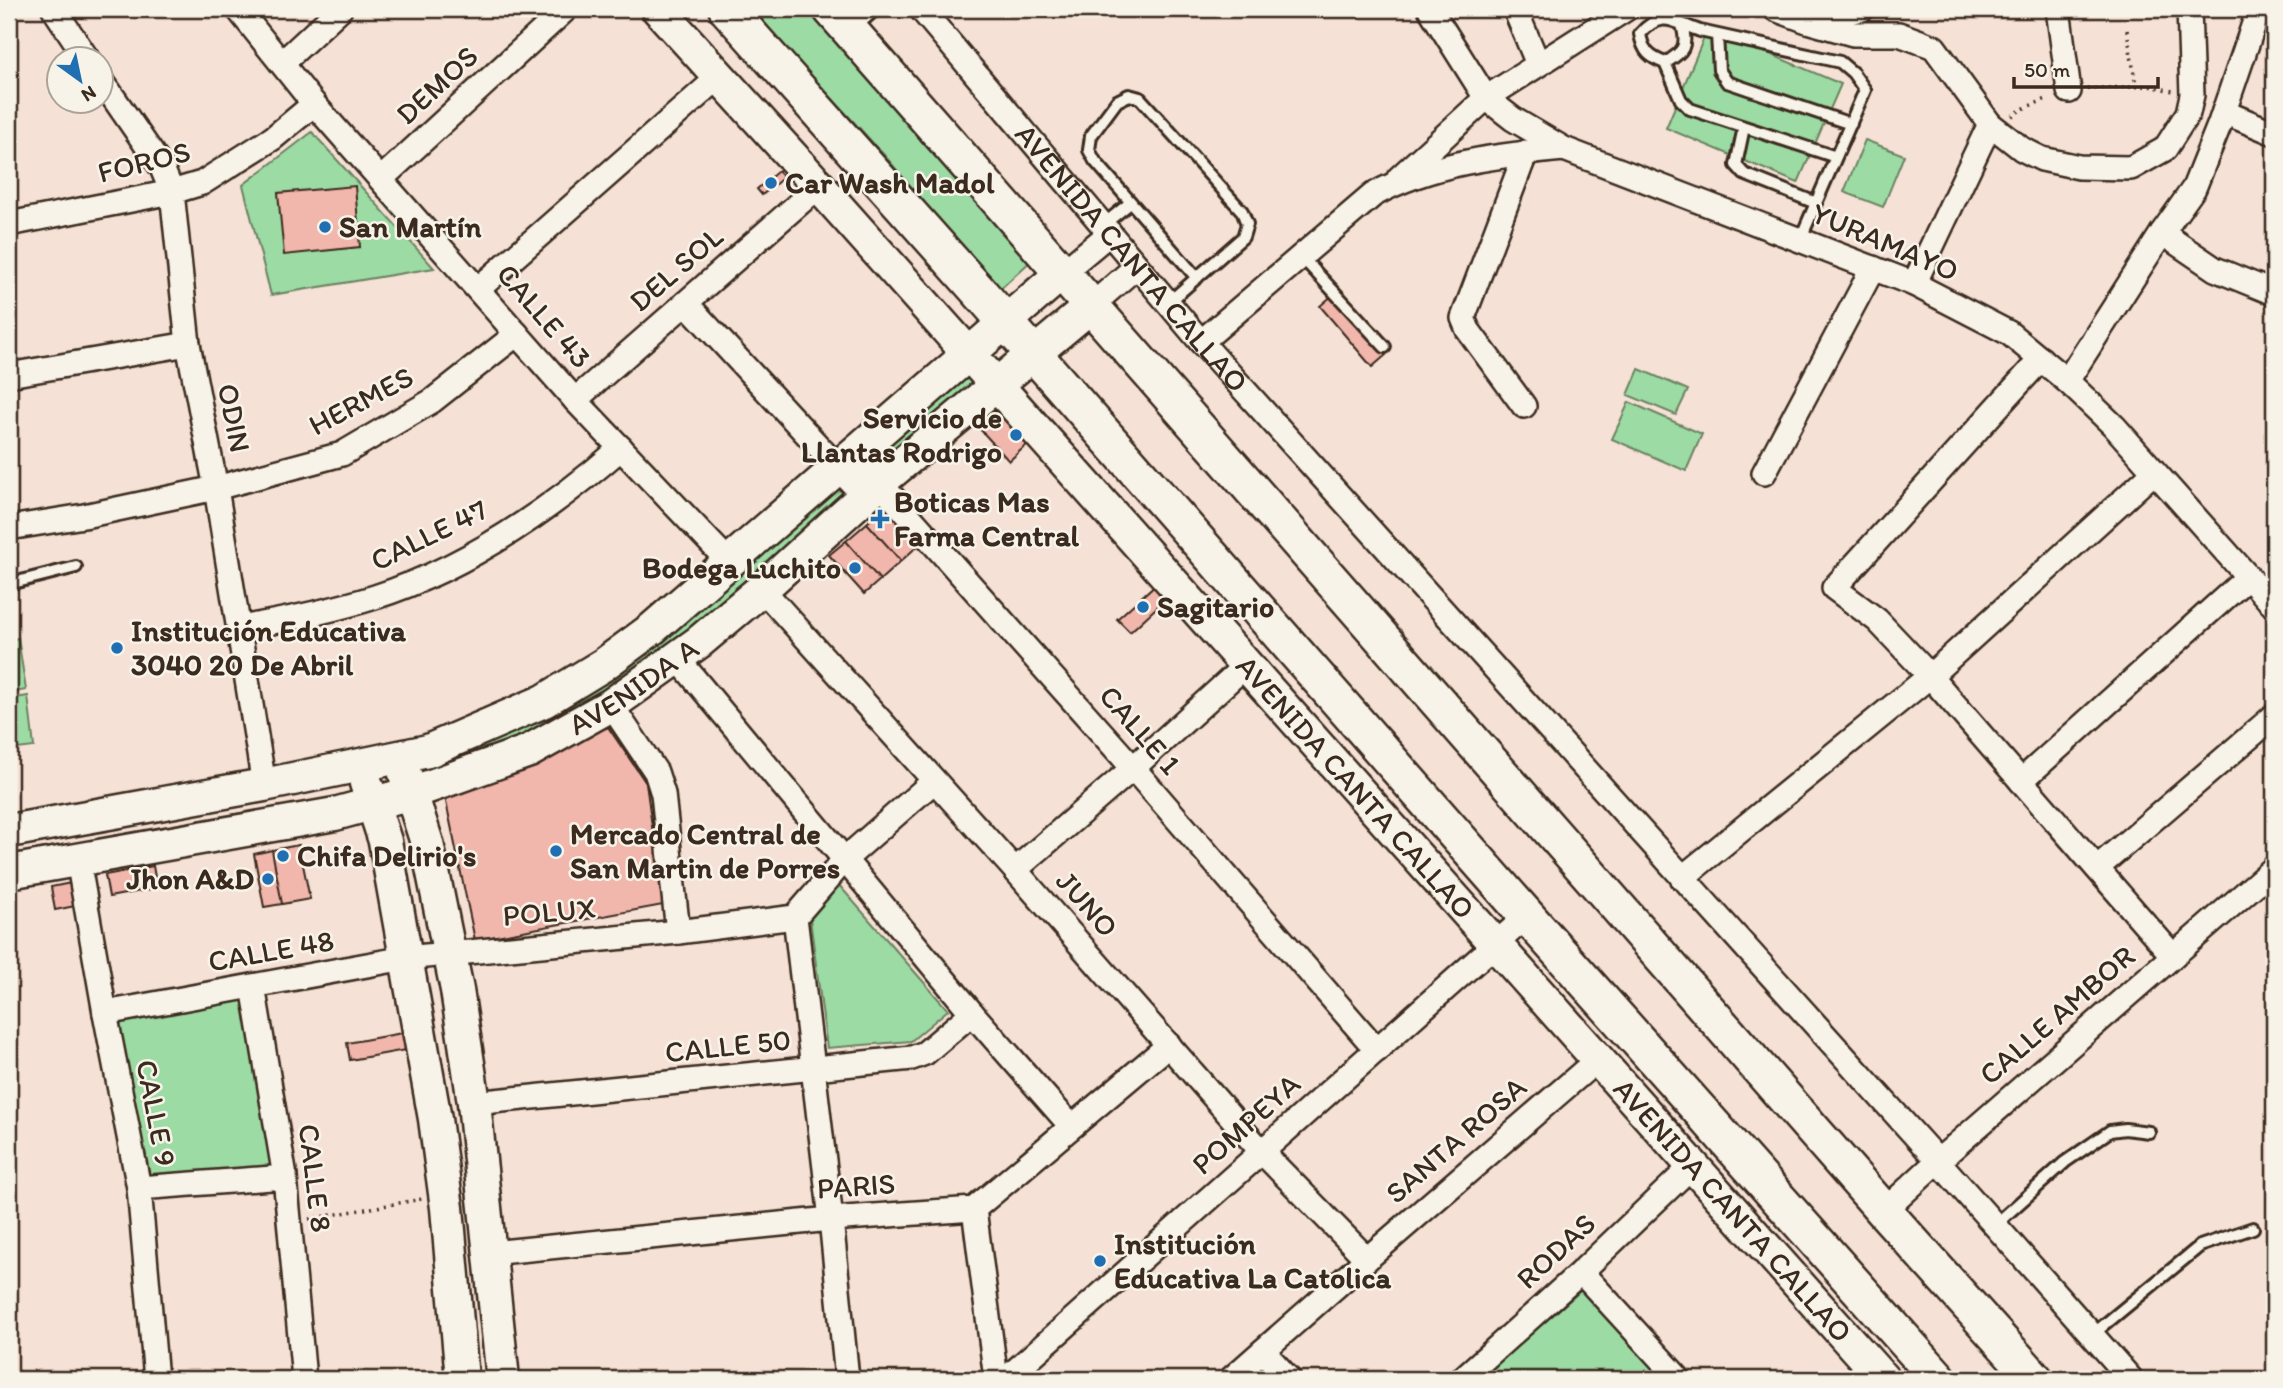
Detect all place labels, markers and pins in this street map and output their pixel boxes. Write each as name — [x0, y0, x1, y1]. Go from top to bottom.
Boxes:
place label: Car Wash Madol — [785, 164, 995, 201]
marker: Car Wash Madol — [763, 175, 779, 191]
place label: San Martín — [339, 208, 481, 245]
marker: San Martín — [317, 219, 333, 235]
place label: Servicio de Llantas Rodrigo — [801, 399, 1002, 470]
marker: Servicio de Llantas Rodrigo — [1008, 427, 1024, 443]
place label: Boticas Mas Farma Central — [894, 483, 1080, 554]
marker: Boticas Mas Farma Central — [872, 511, 888, 527]
place label: Bodega Luchito — [642, 549, 841, 586]
marker: Bodega Luchito — [847, 560, 863, 576]
place label: Sagitario — [1157, 588, 1274, 625]
marker: Sagitario — [1135, 599, 1151, 615]
place label: Institución Educativa 3040 20 De Abril — [131, 612, 406, 683]
marker: Institución Educativa 3040 20 De Abril — [109, 640, 125, 656]
place label: Mercado Central de San Martin de Porres — [570, 815, 840, 886]
place label: Chifa Delirio's — [297, 837, 476, 874]
marker: Mercado Central de San Martin de Porres — [548, 843, 564, 859]
marker: Chifa Delirio's — [275, 848, 291, 864]
place label: Jhon A&D — [126, 860, 254, 897]
marker: Jhon A&D — [260, 871, 276, 887]
place label: Institución Educativa La Catolica — [1114, 1225, 1392, 1296]
marker: Institución Educativa La Catolica — [1092, 1253, 1108, 1269]

